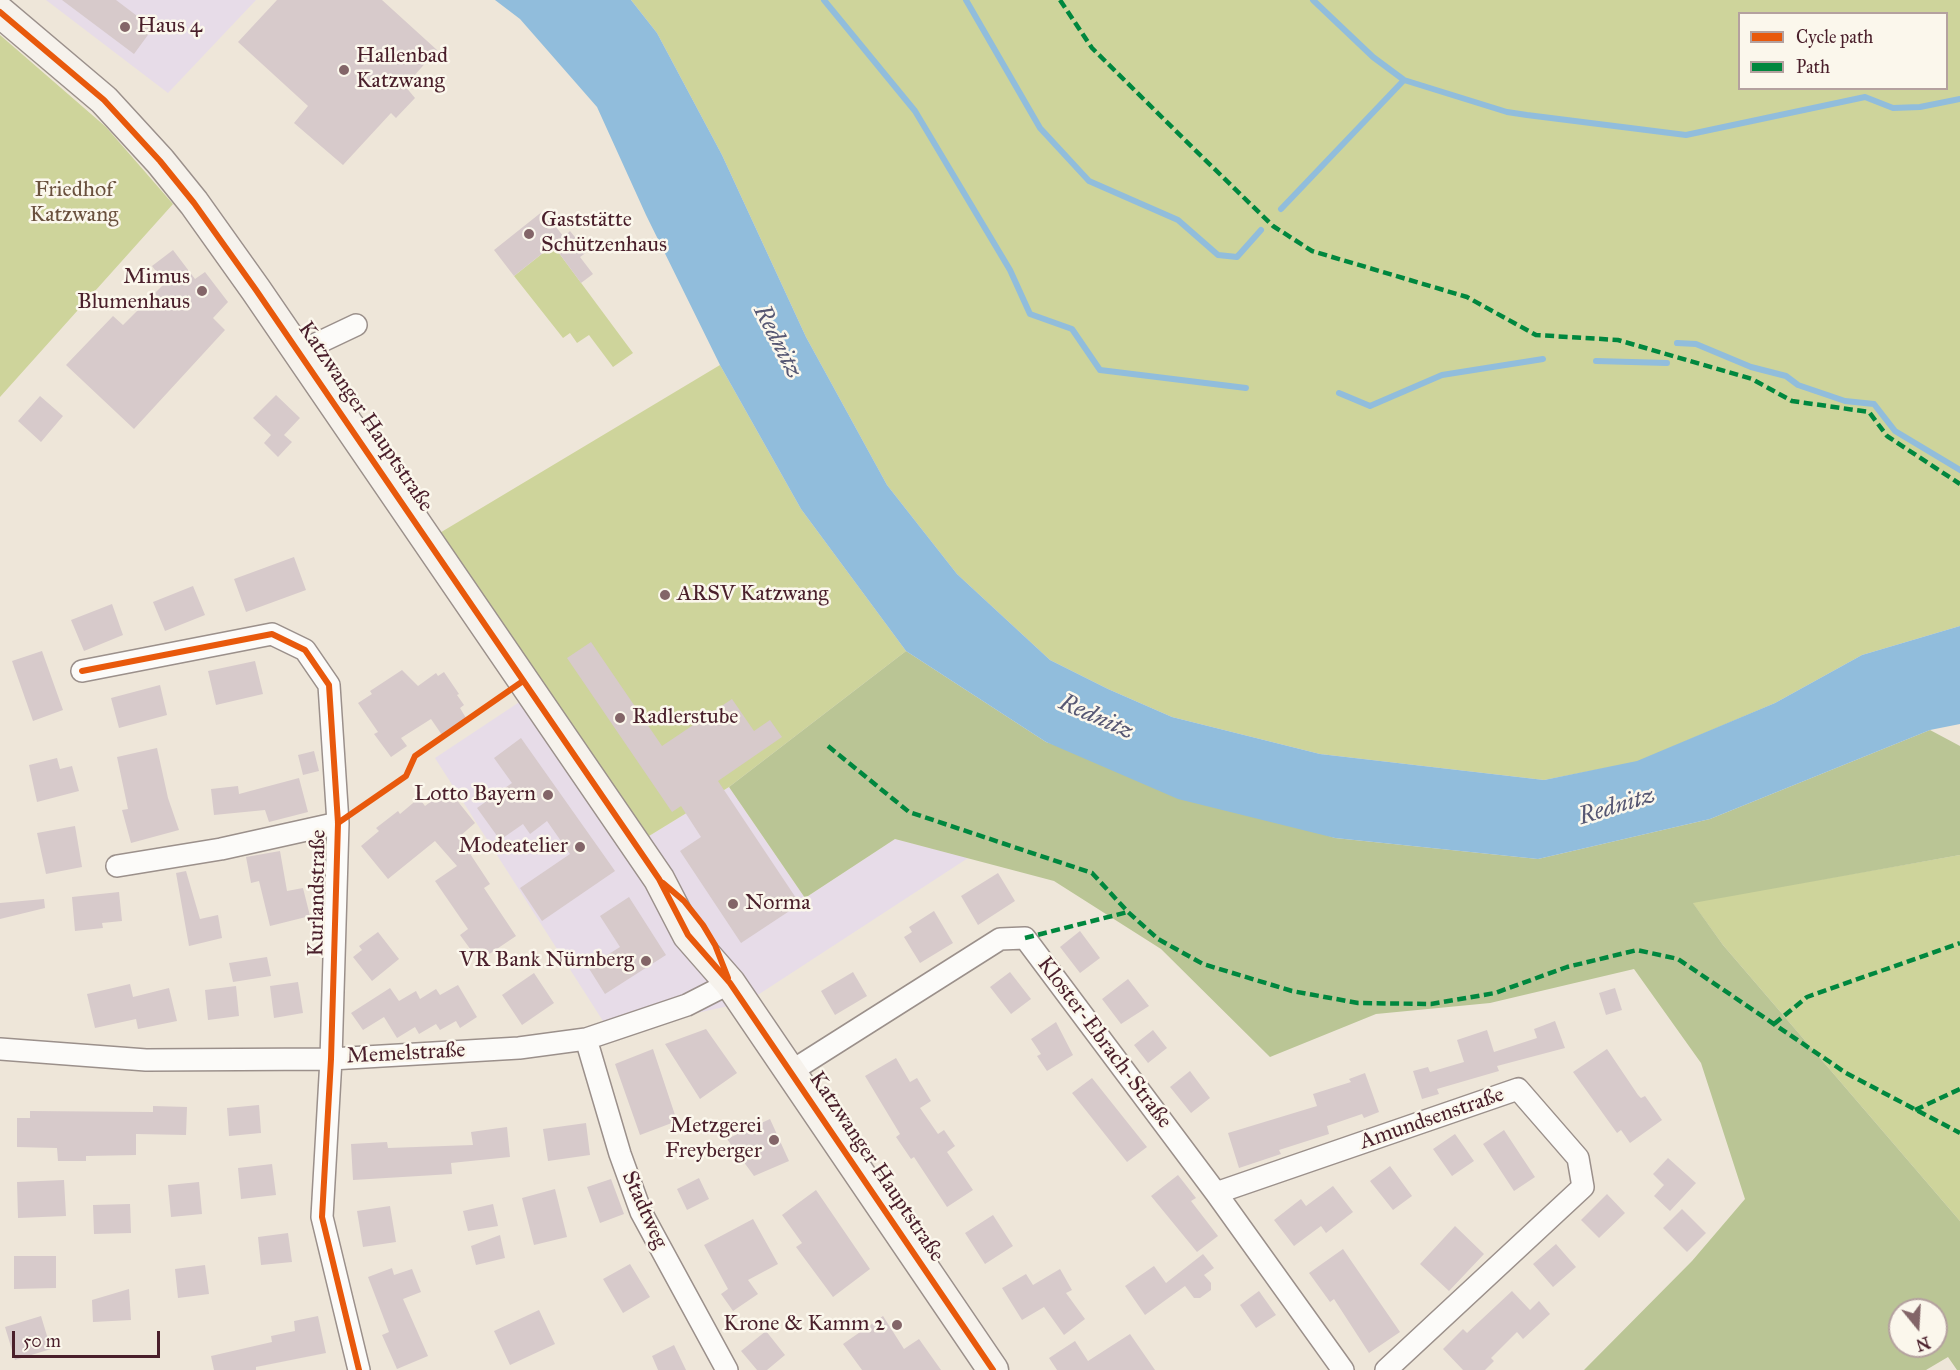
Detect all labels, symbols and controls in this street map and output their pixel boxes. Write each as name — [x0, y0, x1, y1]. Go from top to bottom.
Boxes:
legend — [1738, 12, 1948, 90]
place label: Haus 4 — [137, 14, 202, 40]
marker: Haus 4 — [118, 20, 132, 34]
text: Cycle path — [1796, 26, 1873, 48]
place label: Hallenbad Katzwang — [356, 44, 448, 96]
text: Path — [1796, 56, 1830, 78]
marker: Hallenbad Katzwang — [337, 63, 351, 77]
park label: Friedhof Katzwang — [30, 178, 118, 230]
place label: Gaststätte Schützenhaus — [541, 208, 667, 260]
marker: Gaststätte Schützenhaus — [522, 227, 536, 241]
place label: Mimus Blumenhaus — [77, 265, 190, 316]
marker: Mimus Blumenhaus — [195, 284, 209, 298]
water label: Rednitz — [746, 300, 808, 384]
street label: Katzwanger Hauptstraße — [292, 317, 438, 517]
place label: ARSV Katzwang — [677, 582, 829, 608]
marker: ARSV Katzwang — [658, 588, 672, 602]
water label: Rednitz — [1054, 689, 1138, 747]
place label: Radlerstube — [632, 705, 738, 731]
marker: Radlerstube — [613, 711, 627, 725]
place label: Lotto Bayern — [414, 782, 536, 808]
water label: Rednitz — [1575, 782, 1659, 832]
marker: Lotto Bayern — [541, 788, 555, 802]
street label: Kurlandstraße — [304, 829, 332, 957]
place label: Modeatelier — [459, 834, 568, 860]
marker: Modeatelier — [573, 840, 587, 854]
place label: Norma — [745, 891, 810, 917]
marker: Norma — [726, 897, 740, 911]
place label: VR Bank Nürnberg — [459, 948, 634, 974]
street label: Kloster-Ebrach-Straße — [1031, 952, 1177, 1134]
marker: VR Bank Nürnberg — [639, 954, 653, 968]
street label: Memelstraße — [346, 1038, 466, 1070]
street label: Katzwanger Hauptstraße — [803, 1067, 949, 1267]
street label: Amundsenstraße — [1356, 1082, 1508, 1156]
place label: Metzgerei Freyberger — [665, 1114, 762, 1166]
marker: Metzgerei Freyberger — [767, 1133, 781, 1147]
street label: Stadtweg — [615, 1167, 673, 1253]
north arrow — [1888, 1298, 1948, 1358]
place label: Krone & Kamm 2 — [723, 1312, 885, 1338]
marker: Krone & Kamm 2 — [890, 1318, 904, 1332]
scale bar — [15, 1319, 164, 1357]
text: 50 m — [23, 1330, 61, 1352]
text: N — [1914, 1333, 1932, 1355]

